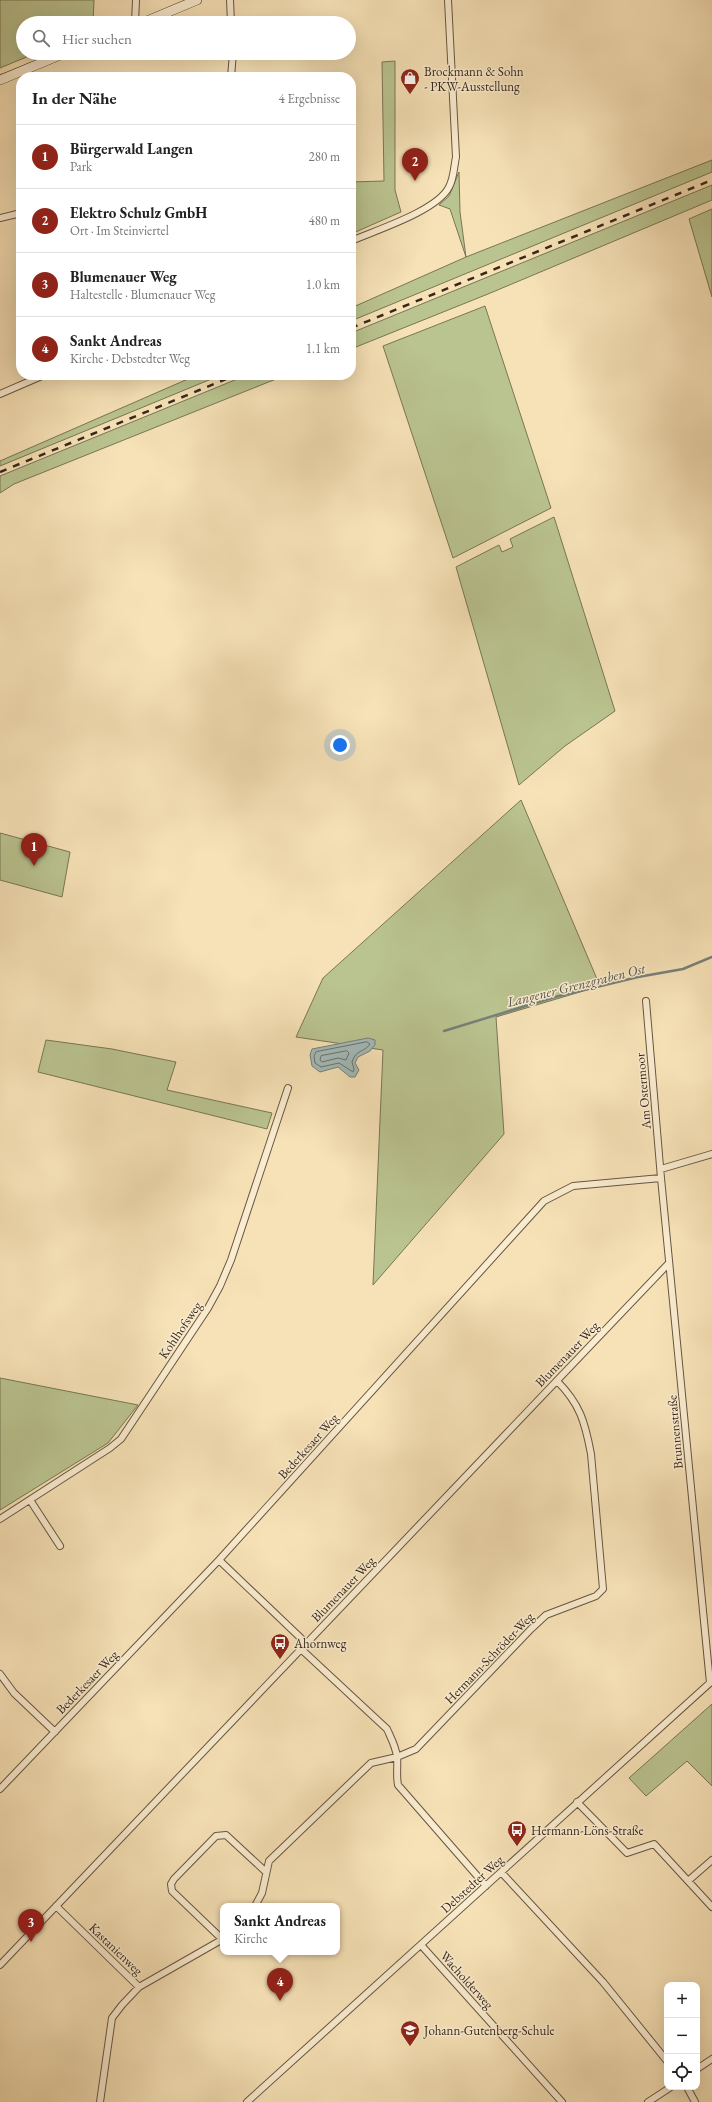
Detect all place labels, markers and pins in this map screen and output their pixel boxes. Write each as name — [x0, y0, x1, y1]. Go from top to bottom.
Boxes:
place label: Brockmann & Sohn - PKW-Ausstellung — [424, 63, 524, 95]
shop icon: Brockmann & Sohn - PKW-Ausstellung — [399, 67, 421, 95]
pin: 2 — [402, 148, 428, 181]
pin: 1 — [21, 833, 47, 866]
bus stop icon: Ahornweg — [269, 1632, 291, 1660]
place label: Ahornweg — [293, 1635, 347, 1652]
bus stop icon: Hermann-Löns-Straße — [506, 1819, 528, 1847]
place label: Hermann-Löns-Straße — [531, 1822, 643, 1839]
pin: 3 — [18, 1909, 44, 1942]
pin: 4 — [267, 1968, 293, 2001]
school or university icon: Johann-Gutenberg-Schule — [399, 2019, 421, 2047]
place label: Johann-Gutenberg-Schule — [423, 2022, 555, 2039]

